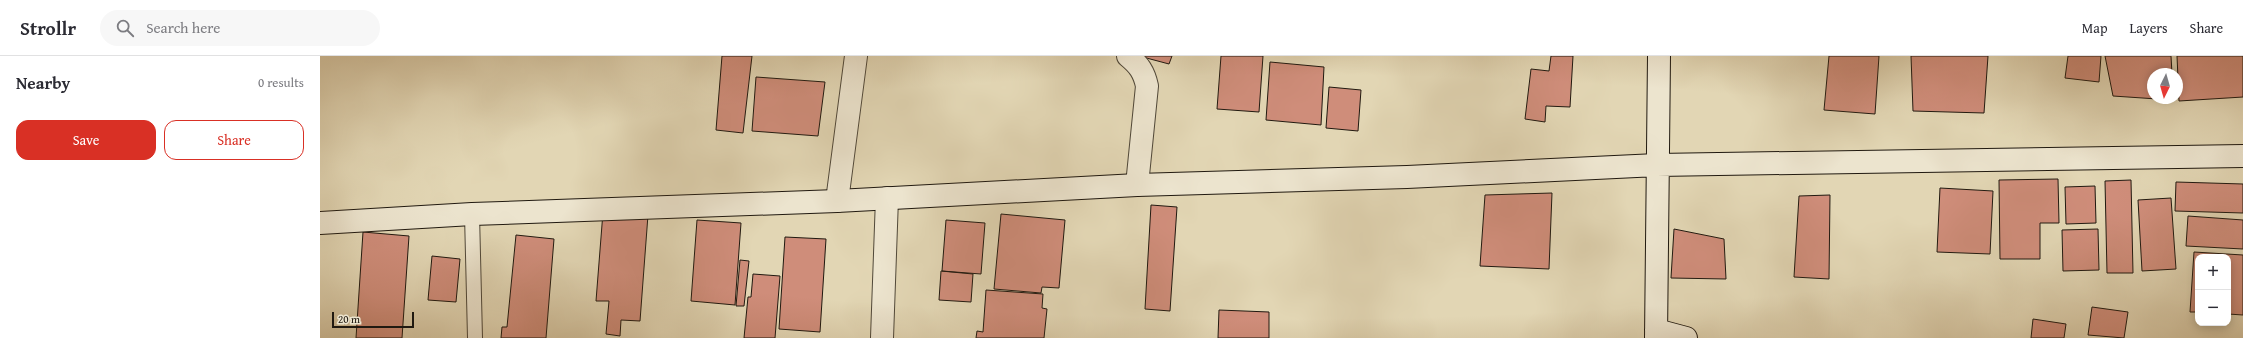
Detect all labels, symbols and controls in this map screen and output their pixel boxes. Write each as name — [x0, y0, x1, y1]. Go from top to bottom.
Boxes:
search box — [100, 10, 380, 46]
text: Strollr — [20, 14, 76, 42]
icon: search — [114, 17, 136, 39]
text: Search here — [146, 17, 220, 38]
text: Map — [2082, 18, 2108, 38]
text: Layers — [2130, 18, 2168, 38]
text: Share — [2190, 18, 2223, 38]
north arrow — [2147, 68, 2183, 104]
text: Nearby — [16, 70, 70, 95]
text: 0 results — [258, 73, 304, 92]
button: Save — [16, 120, 156, 160]
button: Share — [164, 120, 304, 160]
map controls — [2195, 254, 2231, 326]
button: + — [2195, 254, 2231, 290]
button: − — [2195, 290, 2231, 326]
scale bar — [332, 310, 414, 329]
text: 20 m — [338, 311, 360, 327]

